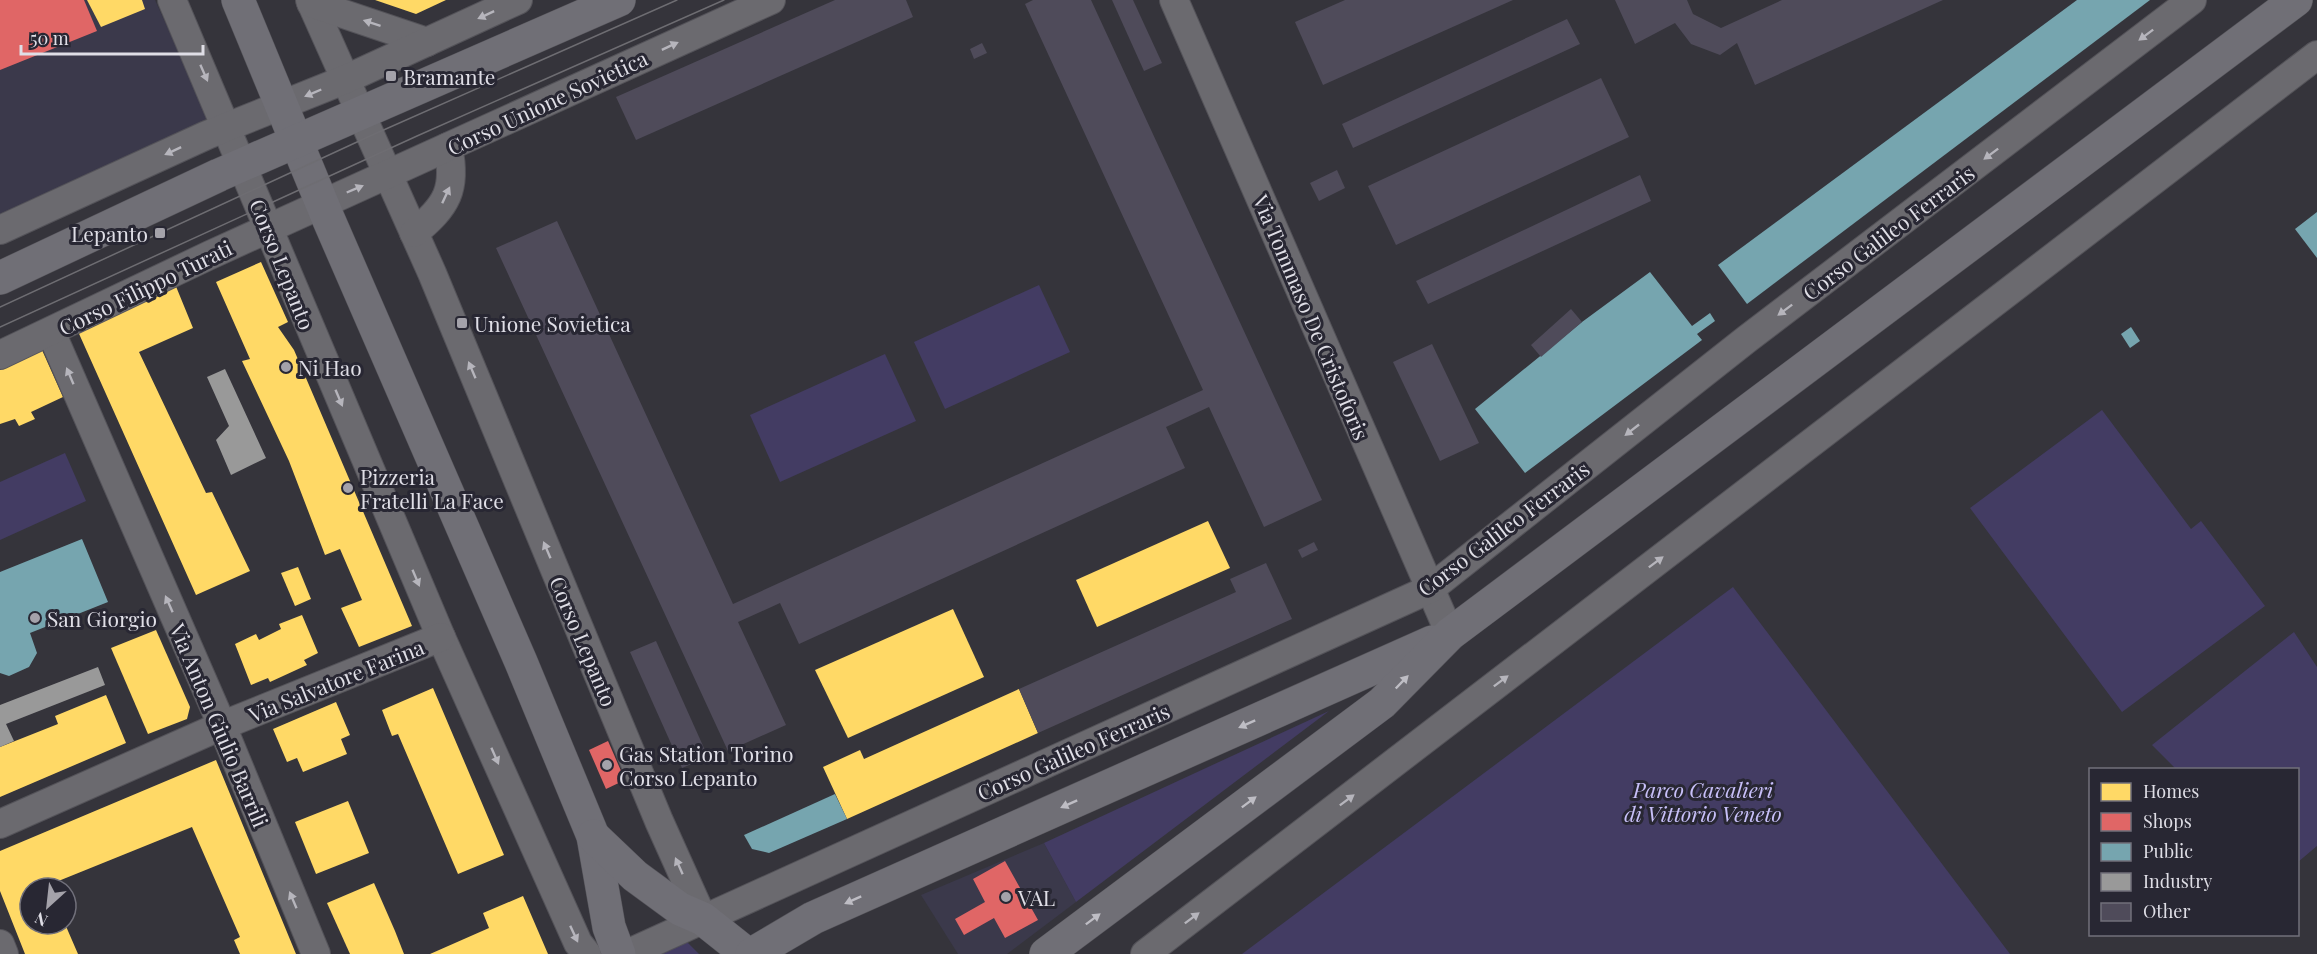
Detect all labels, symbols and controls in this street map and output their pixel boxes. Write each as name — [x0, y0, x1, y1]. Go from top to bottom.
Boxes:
one-way arrow — [478, 10, 495, 19]
scale bar — [21, 18, 202, 56]
one-way arrow — [363, 18, 381, 28]
text: 50 m — [30, 26, 69, 50]
one-way arrow — [2138, 29, 2153, 41]
one-way arrow — [662, 41, 680, 51]
street label: Corso Unione Sovietica — [442, 43, 652, 161]
place label: Bramante — [403, 62, 495, 90]
one-way arrow — [199, 64, 209, 82]
marker: Bramante — [384, 69, 398, 83]
one-way arrow — [304, 88, 322, 98]
one-way arrow — [165, 146, 182, 155]
one-way arrow — [1983, 147, 1998, 159]
street label: Corso Galileo Ferraris — [1797, 158, 1979, 306]
one-way arrow — [346, 184, 364, 194]
one-way arrow — [442, 187, 451, 204]
street label: Via Tommaso De Cristoforis — [1247, 189, 1376, 444]
street label: Corso Lepanto — [244, 195, 322, 333]
place label: Lepanto — [71, 219, 148, 247]
marker: Lepanto — [153, 226, 167, 240]
street label: Corso Filippo Turati — [54, 233, 236, 341]
one-way arrow — [1778, 303, 1793, 315]
place label: Unione Sovietica — [474, 309, 631, 337]
marker: Unione Sovietica — [455, 316, 469, 330]
place label: Ni Hao — [298, 353, 362, 381]
marker: Ni Hao — [279, 360, 293, 374]
one-way arrow — [467, 361, 477, 379]
one-way arrow — [65, 367, 74, 385]
one-way arrow — [334, 390, 344, 408]
one-way arrow — [1624, 423, 1639, 435]
street label: Corso Galileo Ferraris — [1412, 454, 1594, 602]
place label: Pizzeria Fratelli La Face — [360, 462, 504, 514]
marker: Pizzeria Fratelli La Face — [341, 481, 355, 495]
one-way arrow — [542, 541, 552, 559]
one-way arrow — [1648, 556, 1664, 569]
one-way arrow — [411, 569, 421, 587]
street label: Corso Lepanto — [544, 572, 624, 710]
one-way arrow — [164, 595, 174, 613]
place label: San Giorgio — [47, 604, 157, 632]
marker: San Giorgio — [28, 611, 42, 625]
street label: Via Anton Giulio Barrili — [164, 618, 276, 831]
street label: Via Salvatore Farina — [243, 632, 428, 728]
one-way arrow — [1493, 675, 1509, 687]
one-way arrow — [1395, 676, 1409, 690]
street label: Corso Galileo Ferraris — [972, 696, 1174, 806]
one-way arrow — [1238, 719, 1256, 729]
place label: Gas Station Torino Corso Lepanto — [619, 739, 794, 791]
one-way arrow — [490, 748, 499, 765]
marker: Gas Station Torino Corso Lepanto — [600, 758, 614, 772]
legend — [2089, 768, 2299, 936]
park label: Parco Cavalieri di Vittorio Veneto — [1624, 775, 1782, 827]
text: Homes — [2143, 779, 2199, 803]
one-way arrow — [1339, 794, 1354, 806]
one-way arrow — [1242, 797, 1257, 809]
one-way arrow — [1061, 799, 1078, 808]
text: Shops — [2143, 809, 2192, 833]
text: Public — [2143, 839, 2193, 863]
one-way arrow — [673, 857, 683, 875]
text: Industry — [2143, 869, 2212, 893]
north arrow — [18, 876, 78, 936]
place label: VAL — [1017, 883, 1055, 911]
marker: VAL — [999, 890, 1013, 904]
one-way arrow — [288, 891, 298, 909]
one-way arrow — [844, 895, 862, 905]
text: Other — [2143, 899, 2190, 923]
text: N — [31, 908, 51, 932]
one-way arrow — [1085, 913, 1101, 925]
one-way arrow — [1184, 913, 1199, 925]
one-way arrow — [570, 926, 579, 943]

